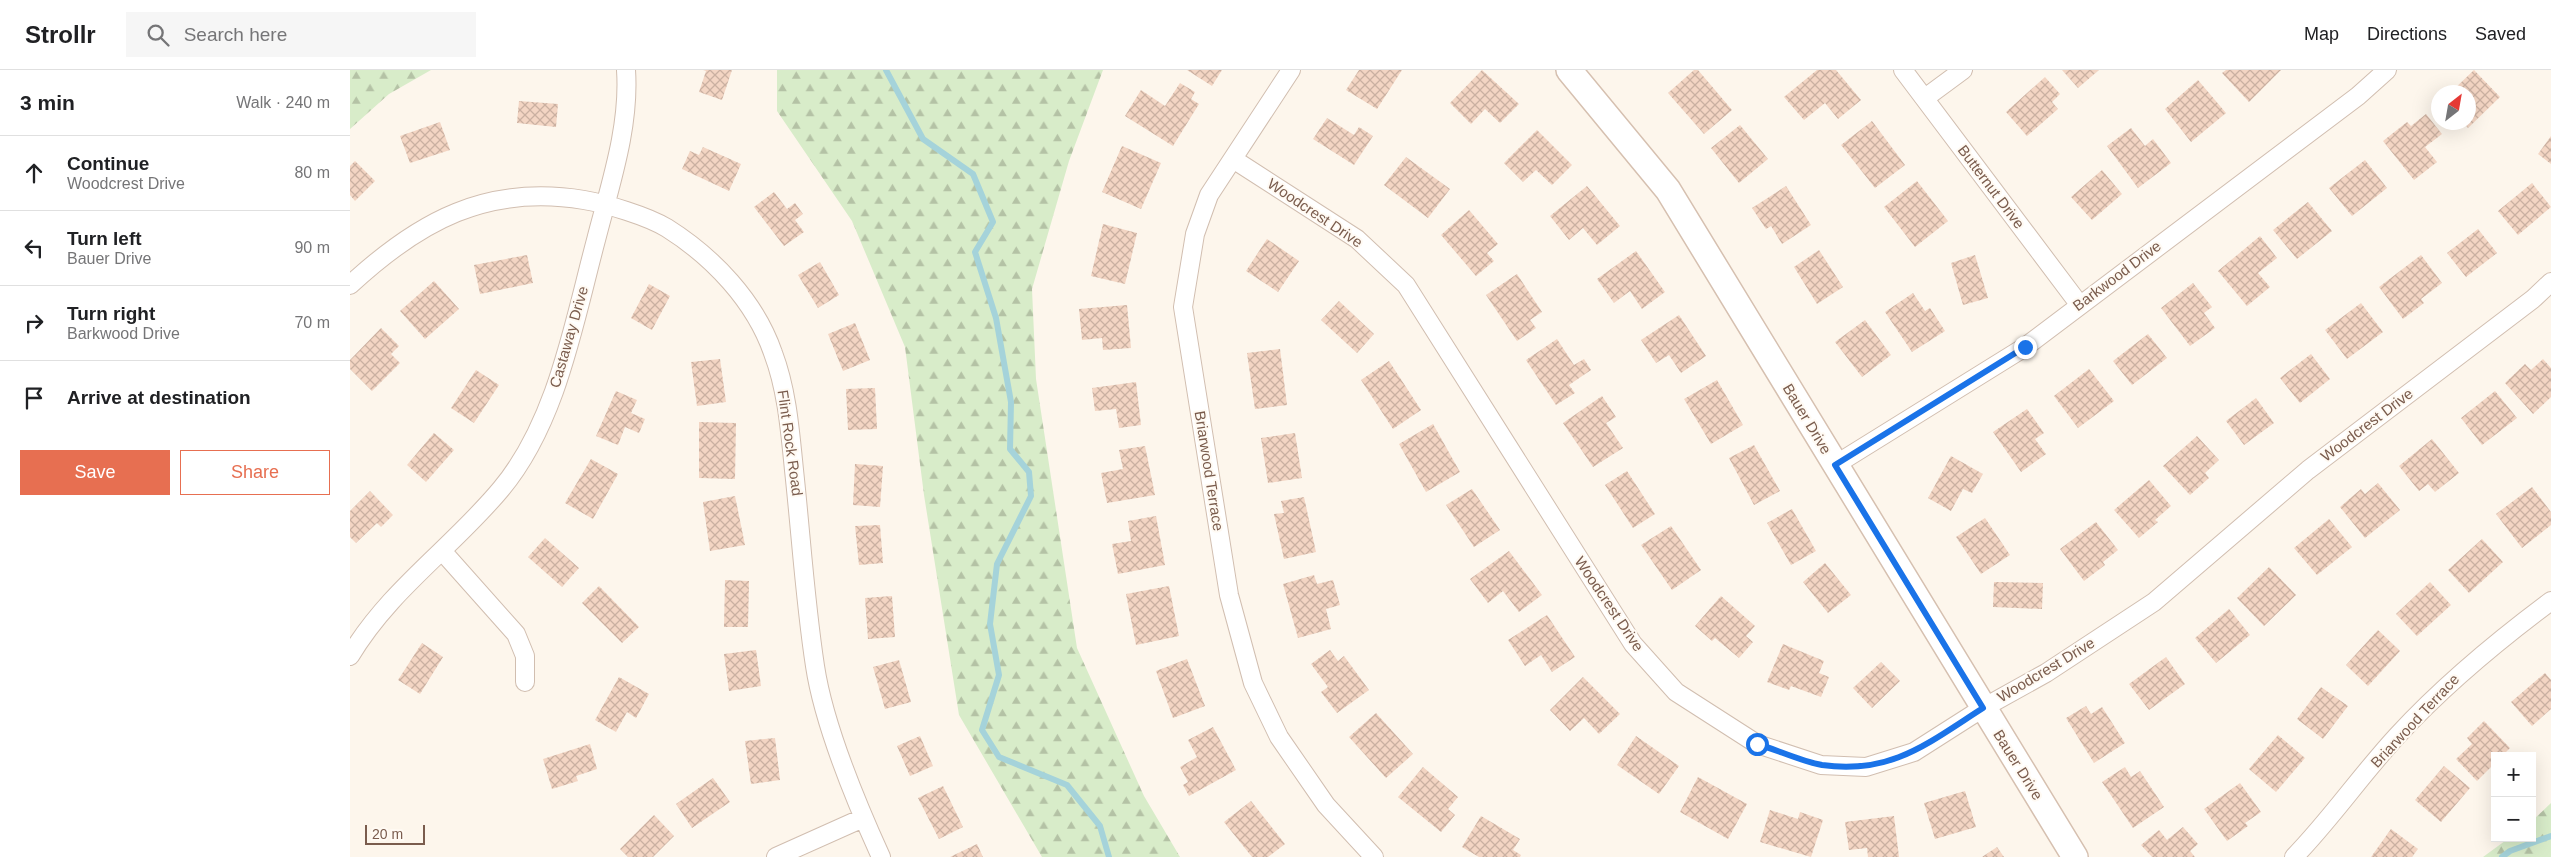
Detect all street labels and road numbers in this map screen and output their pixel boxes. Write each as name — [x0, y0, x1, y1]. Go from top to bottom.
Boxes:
street label: Butternut Drive — [1955, 142, 2028, 232]
street label: Woodcrest Drive — [1265, 175, 1366, 251]
street label: Barkwood Drive — [2069, 237, 2164, 314]
street label: Castaway Drive — [546, 284, 591, 390]
street label: Bauer Drive — [1780, 380, 1835, 457]
street label: Woodcrest Drive — [2317, 385, 2416, 465]
street label: Flint Rock Road — [775, 389, 806, 497]
street label: Briarwood Terrace — [1192, 410, 1227, 532]
street label: Woodcrest Drive — [1571, 553, 1647, 654]
street label: Woodcrest Drive — [1994, 634, 2098, 705]
street label: Briarwood Terrace — [2367, 670, 2462, 771]
street label: Bauer Drive — [1990, 727, 2047, 803]

